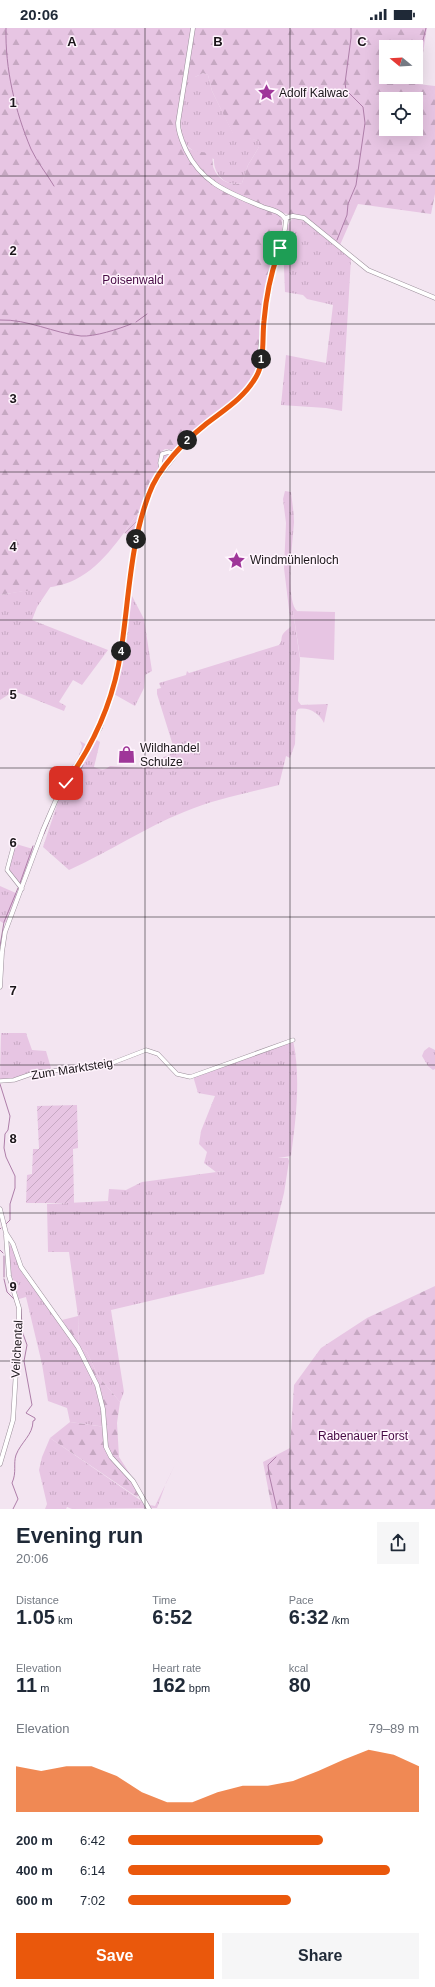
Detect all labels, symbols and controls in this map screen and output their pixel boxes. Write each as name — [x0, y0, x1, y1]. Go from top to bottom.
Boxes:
text: 20:06 — [20, 6, 58, 23]
text: A — [67, 34, 77, 49]
text: B — [213, 34, 223, 49]
text: C — [357, 34, 367, 49]
north arrow — [379, 40, 423, 84]
map controls — [379, 40, 423, 136]
place icon: Adolf Kalwac — [256, 83, 276, 103]
place label: Adolf Kalwac — [279, 86, 348, 100]
button: locate — [379, 92, 423, 136]
text: 1 — [9, 95, 17, 110]
pin — [263, 231, 297, 265]
icon: arrive — [269, 237, 291, 259]
text: 2 — [9, 243, 17, 258]
park label: Poisenwald — [102, 273, 164, 287]
pin: 1 — [251, 349, 271, 369]
text: 1 — [258, 353, 264, 365]
text: 3 — [9, 391, 17, 406]
pin: 2 — [177, 430, 197, 450]
text: 2 — [184, 434, 190, 446]
pin: 3 — [126, 529, 146, 549]
text: 3 — [133, 533, 139, 545]
text: 4 — [9, 539, 17, 554]
place icon: Windmühlenloch — [227, 550, 247, 570]
place label: Windmühlenloch — [250, 553, 339, 567]
pin: 4 — [111, 641, 131, 661]
text: 4 — [118, 645, 124, 657]
text: 5 — [9, 687, 17, 702]
place label: Wildhandel Schulze — [140, 741, 199, 769]
shop icon: Wildhandel Schulze — [117, 745, 137, 765]
pin — [49, 766, 83, 800]
icon: check — [55, 772, 77, 794]
text: 6 — [9, 835, 17, 850]
text: 7 — [9, 983, 17, 998]
street label: Zum Marktsteig — [30, 1056, 114, 1082]
text: 8 — [9, 1131, 17, 1146]
text: 9 — [9, 1279, 17, 1294]
street label: Veilchental — [8, 1320, 26, 1378]
park label: Rabenauer Forst — [318, 1429, 409, 1443]
button: share — [377, 1522, 419, 1564]
text: Evening run — [16, 1523, 143, 1548]
text: 20:06 — [16, 1551, 49, 1566]
text: Distance — [16, 1594, 59, 1606]
text: Time — [152, 1594, 176, 1606]
text: Pace — [289, 1594, 314, 1606]
text: 1.05 — [16, 1606, 55, 1628]
text: 6:52 — [152, 1606, 192, 1628]
text: 6:32 — [289, 1606, 329, 1628]
text: km — [55, 1614, 73, 1626]
text: /km — [329, 1614, 349, 1626]
text: Elevation — [16, 1662, 61, 1674]
text: Heart rate — [152, 1662, 201, 1674]
text: kcal — [289, 1662, 308, 1674]
text: 11 — [16, 1674, 37, 1696]
text: 162 — [152, 1674, 186, 1696]
text: 80 — [289, 1674, 311, 1696]
text: m — [37, 1682, 49, 1694]
text: bpm — [186, 1682, 210, 1694]
text: Elevation — [16, 1721, 69, 1736]
text: 79–89 m — [368, 1721, 419, 1736]
text: 200 m — [16, 1833, 53, 1848]
text: 6:42 — [80, 1833, 105, 1848]
text: 400 m — [16, 1863, 53, 1878]
text: 6:14 — [80, 1863, 105, 1878]
text: 600 m — [16, 1893, 53, 1908]
text: 7:02 — [80, 1893, 105, 1908]
button: Save — [16, 1933, 214, 1979]
button: Share — [222, 1933, 419, 1979]

